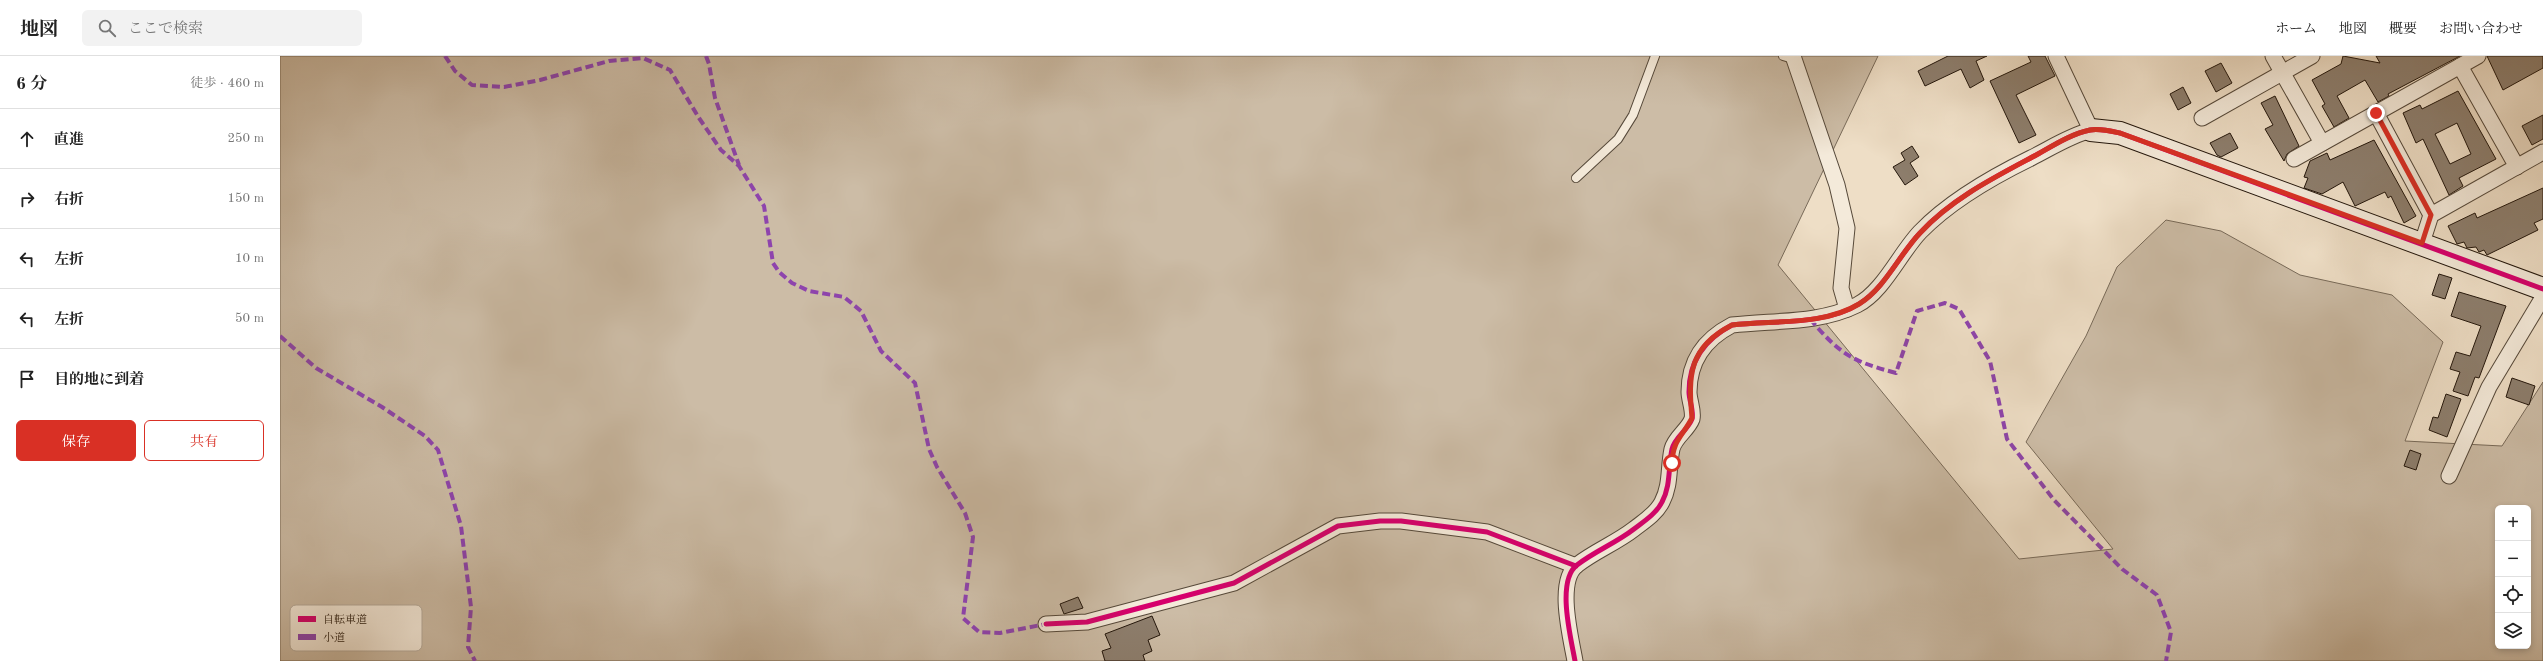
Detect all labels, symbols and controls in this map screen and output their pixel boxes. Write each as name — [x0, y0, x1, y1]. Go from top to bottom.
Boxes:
search box — [82, 10, 362, 46]
icon: search — [96, 17, 118, 39]
text: 地図 — [20, 21, 58, 40]
text: ここで検索 — [128, 22, 203, 37]
text: ホーム — [2275, 22, 2317, 36]
text: 地図 — [2339, 22, 2367, 36]
text: 概要 — [2389, 22, 2417, 36]
text: お問い合わせ — [2439, 22, 2523, 36]
text: 6 分 — [16, 76, 48, 93]
text: 徒歩 · 460 m — [190, 77, 264, 90]
route end — [2367, 104, 2385, 122]
icon: ahead — [16, 128, 38, 150]
text: 250 m — [227, 132, 264, 145]
text: 直進 — [54, 133, 84, 148]
icon: right — [16, 188, 38, 210]
text: 150 m — [227, 192, 264, 205]
text: 右折 — [54, 193, 84, 208]
icon: left — [16, 248, 38, 270]
text: 10 m — [235, 252, 264, 265]
text: 左折 — [54, 253, 84, 268]
icon: left — [16, 308, 38, 330]
text: 50 m — [235, 312, 264, 325]
text: 左折 — [54, 313, 84, 328]
icon: arrive — [16, 368, 38, 390]
text: 目的地に到着 — [54, 373, 144, 388]
button: 保存 — [16, 420, 136, 461]
button: 共有 — [144, 420, 264, 461]
route start — [1663, 454, 1681, 472]
map controls — [2495, 505, 2531, 649]
button: + — [2495, 505, 2531, 541]
button: − — [2495, 541, 2531, 577]
button: locate — [2495, 577, 2531, 613]
legend — [290, 605, 422, 651]
text: 自転車道 — [323, 613, 367, 626]
button: layers — [2495, 613, 2531, 649]
text: 小道 — [323, 631, 345, 644]

